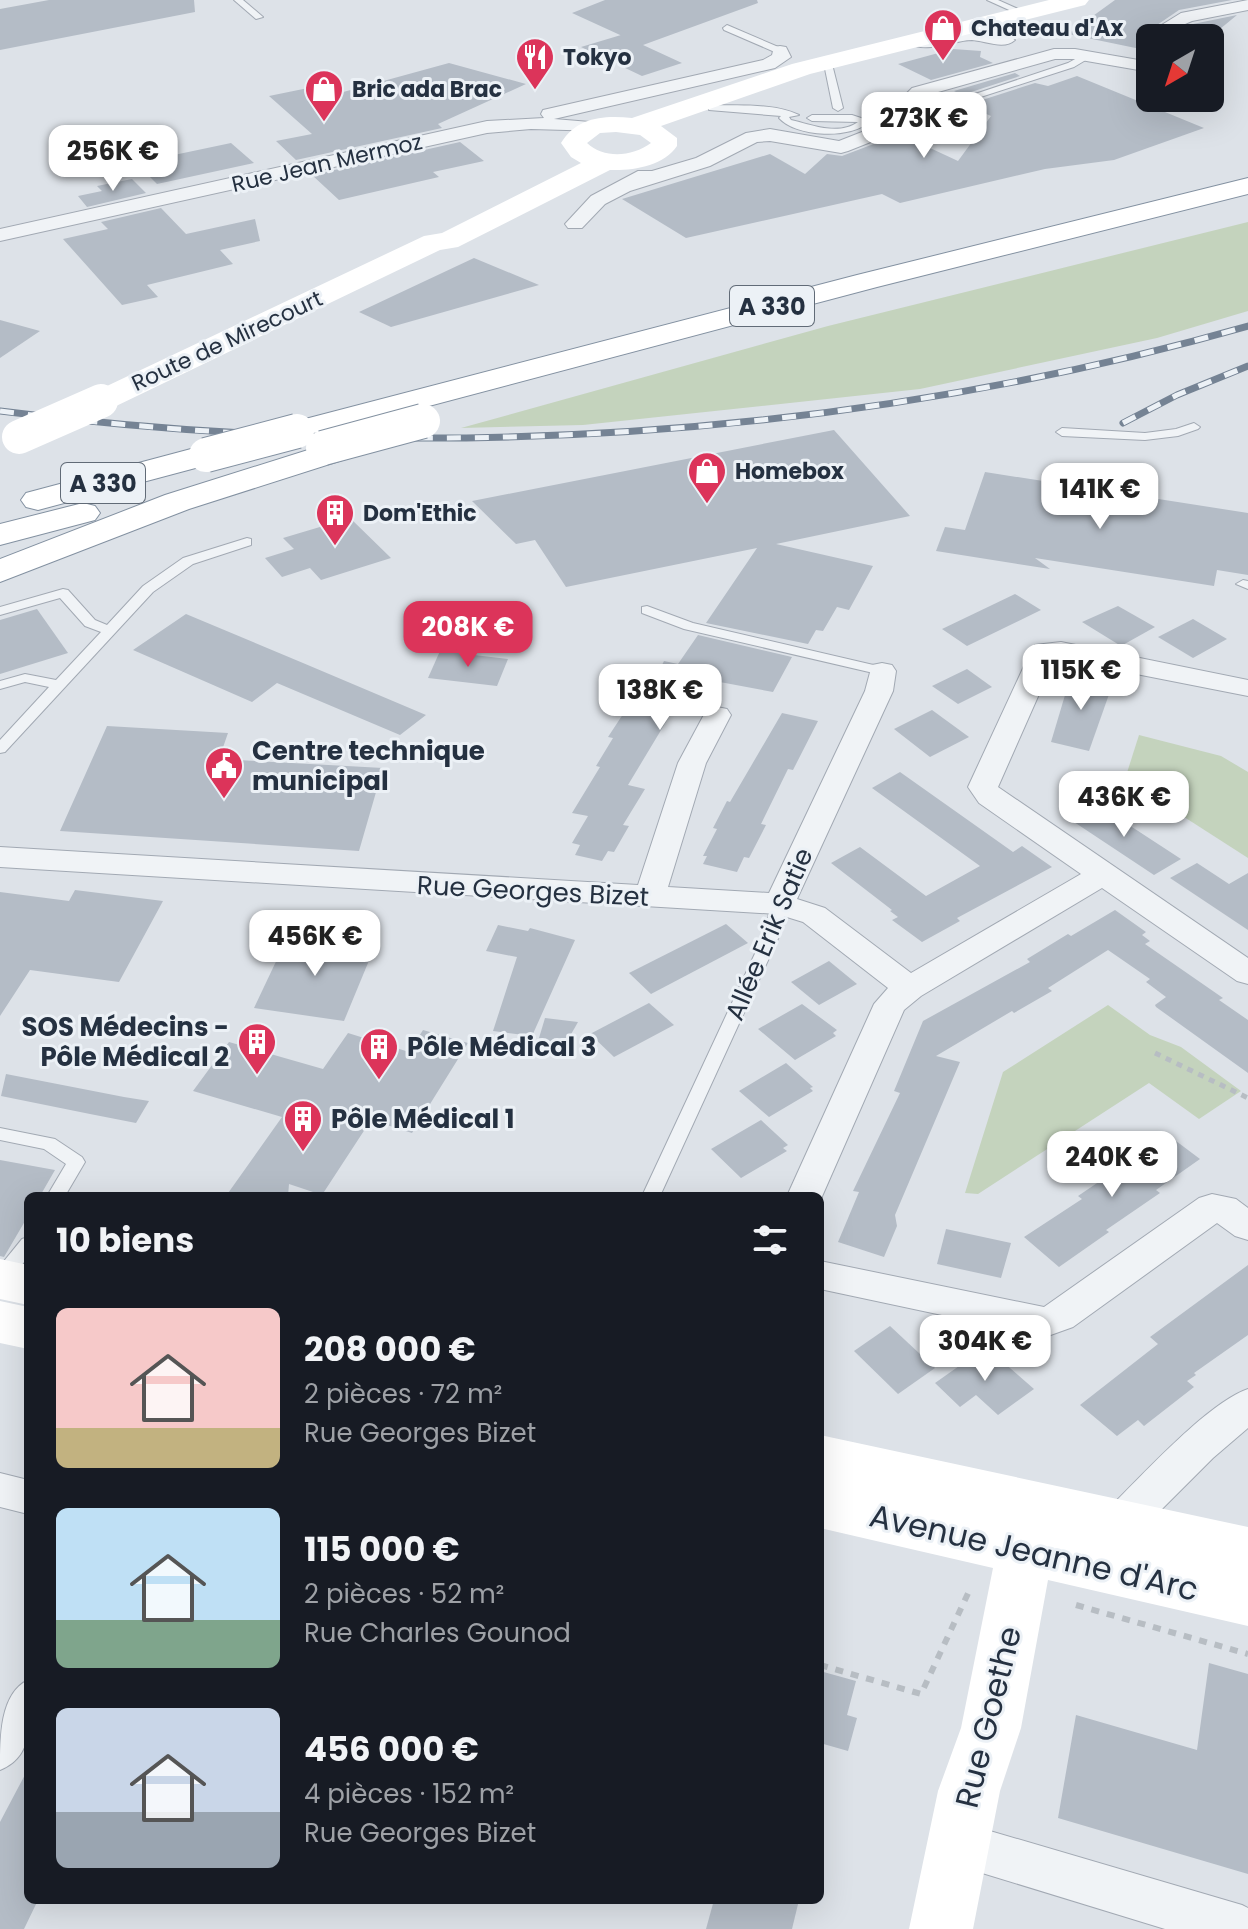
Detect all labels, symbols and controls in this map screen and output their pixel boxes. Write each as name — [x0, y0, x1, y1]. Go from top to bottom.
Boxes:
shop icon: Chateau d'Ax — [922, 7, 964, 62]
place label: Chateau d'Ax — [971, 13, 1123, 44]
north arrow — [1136, 24, 1224, 112]
map controls — [1136, 24, 1224, 112]
restaurant icon: Tokyo — [514, 36, 556, 91]
place label: Tokyo — [563, 42, 632, 73]
shop icon: Bric ada Brac — [303, 68, 345, 123]
place label: Bric ada Brac — [352, 74, 502, 105]
pin: 273K € — [859, 92, 989, 160]
text: 273K € — [880, 100, 968, 136]
pin: 256K € — [48, 125, 178, 193]
street label: Rue Jean Mermoz — [229, 126, 425, 200]
text: 256K € — [67, 133, 159, 169]
street label: Route de Mirecourt — [126, 283, 328, 399]
road number: A 330 — [730, 286, 814, 326]
shop icon: Homebox — [686, 450, 728, 505]
place label: Homebox — [735, 456, 844, 487]
road number: A 330 — [61, 463, 145, 503]
pin: 141K € — [1035, 463, 1165, 531]
text: 141K € — [1059, 471, 1141, 507]
building icon: Dom'Ethic — [314, 492, 356, 547]
place label: Dom'Ethic — [363, 498, 477, 529]
pin: 208K € — [403, 601, 533, 669]
text: 208K € — [422, 609, 514, 645]
pin: 115K € — [1016, 644, 1146, 712]
text: 115K € — [1041, 652, 1121, 688]
pin: 138K € — [595, 664, 725, 732]
text: 138K € — [617, 672, 703, 708]
place label: Centre technique municipal — [252, 733, 485, 799]
public building icon: Centre technique municipal — [203, 745, 245, 800]
pin: 436K € — [1059, 771, 1189, 839]
text: 436K € — [1077, 779, 1171, 815]
street label: Allée Erik Satie — [716, 842, 822, 1026]
street label: Rue Georges Bizet — [416, 867, 650, 915]
pin: 456K € — [250, 910, 380, 978]
text: 456K € — [267, 918, 363, 954]
place label: SOS Médecins - Pôle Médical 2 — [21, 1009, 229, 1075]
building icon: SOS Médecins - Pôle Médical 2 — [236, 1021, 278, 1076]
building icon: Pôle Médical 3 — [358, 1026, 400, 1081]
place label: Pôle Médical 3 — [407, 1029, 597, 1065]
building icon: Pôle Médical 1 — [282, 1098, 324, 1153]
place label: Pôle Médical 1 — [331, 1101, 515, 1137]
pin: 240K € — [1047, 1131, 1177, 1199]
text: 240K € — [1065, 1139, 1159, 1175]
text: 10 biens — [56, 1216, 194, 1264]
icon: filters — [748, 1218, 792, 1262]
pin: 304K € — [920, 1315, 1050, 1383]
text: 304K € — [938, 1323, 1032, 1359]
text: 208 000 € — [304, 1325, 476, 1373]
icon: home — [120, 1340, 216, 1436]
text: 2 pièces · 72 m² — [304, 1376, 502, 1412]
text: Rue Georges Bizet — [304, 1415, 536, 1451]
street label: Avenue Jeanne d'Arc — [865, 1492, 1203, 1612]
text: 115 000 € — [304, 1525, 460, 1573]
icon: home — [120, 1540, 216, 1636]
text: 2 pièces · 52 m² — [304, 1576, 504, 1612]
text: Rue Charles Gounod — [304, 1615, 571, 1651]
street label: Rue Goethe — [944, 1622, 1032, 1812]
text: 456 000 € — [304, 1725, 479, 1773]
icon: home — [120, 1740, 216, 1836]
text: 4 pièces · 152 m² — [304, 1776, 514, 1812]
text: Rue Georges Bizet — [304, 1815, 536, 1851]

